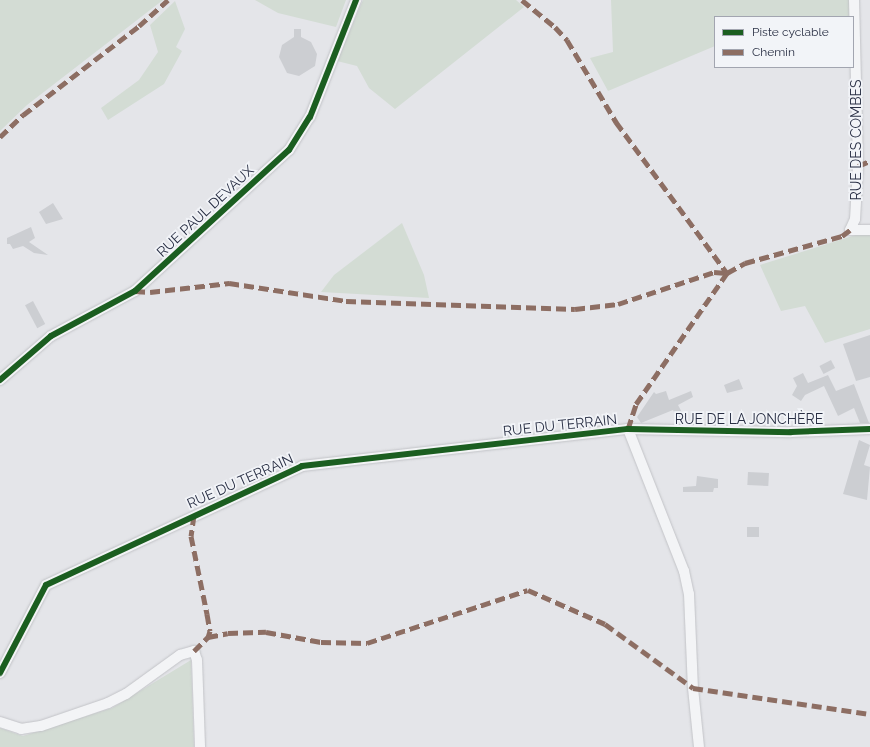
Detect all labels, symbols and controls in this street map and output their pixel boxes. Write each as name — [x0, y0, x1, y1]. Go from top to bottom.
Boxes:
legend — [714, 16, 854, 68]
text: Piste cyclable — [752, 25, 829, 39]
text: Chemin — [752, 45, 795, 59]
street label: RUE DES COMBES — [848, 80, 864, 200]
street label: RUE PAUL DEVAUX — [153, 162, 257, 260]
street label: RUE DU TERRAIN — [502, 411, 618, 439]
street label: RUE DE LA JONCHÈRE — [674, 411, 824, 427]
street label: RUE DU TERRAIN — [184, 450, 296, 512]

